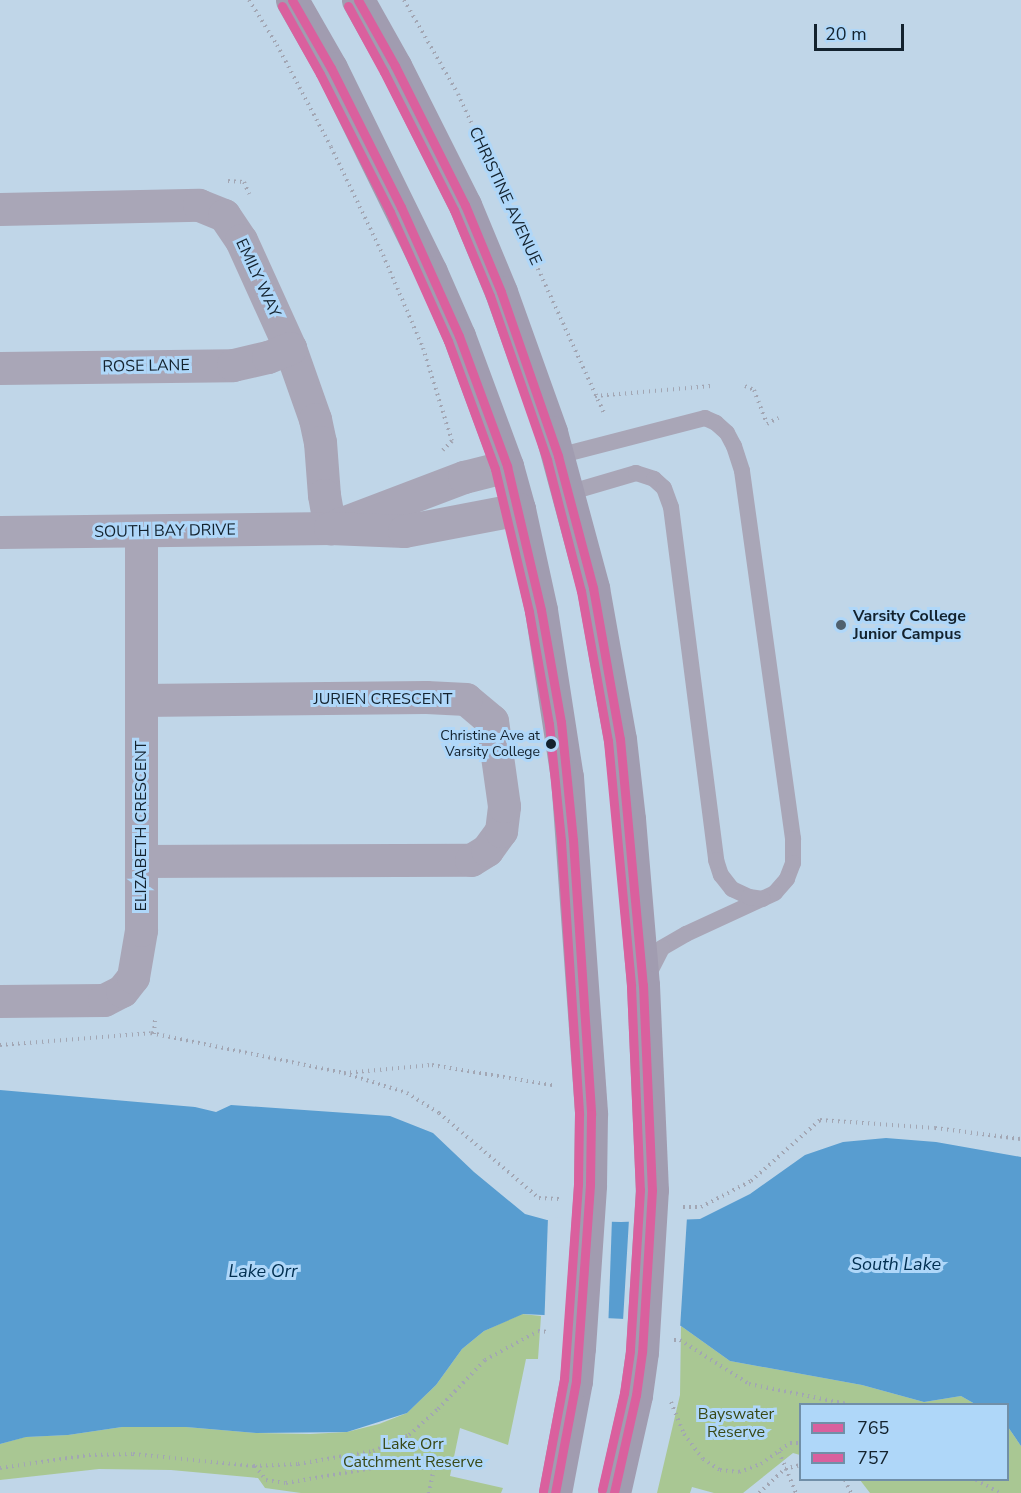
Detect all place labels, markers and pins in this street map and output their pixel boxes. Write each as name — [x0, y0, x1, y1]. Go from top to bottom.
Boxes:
place label: Varsity College Junior Campus — [853, 606, 966, 644]
marker: Varsity College Junior Campus — [834, 618, 848, 632]
place label: Christine Ave at Varsity College — [440, 728, 540, 760]
marker: Christine Ave at Varsity College — [545, 738, 557, 750]

